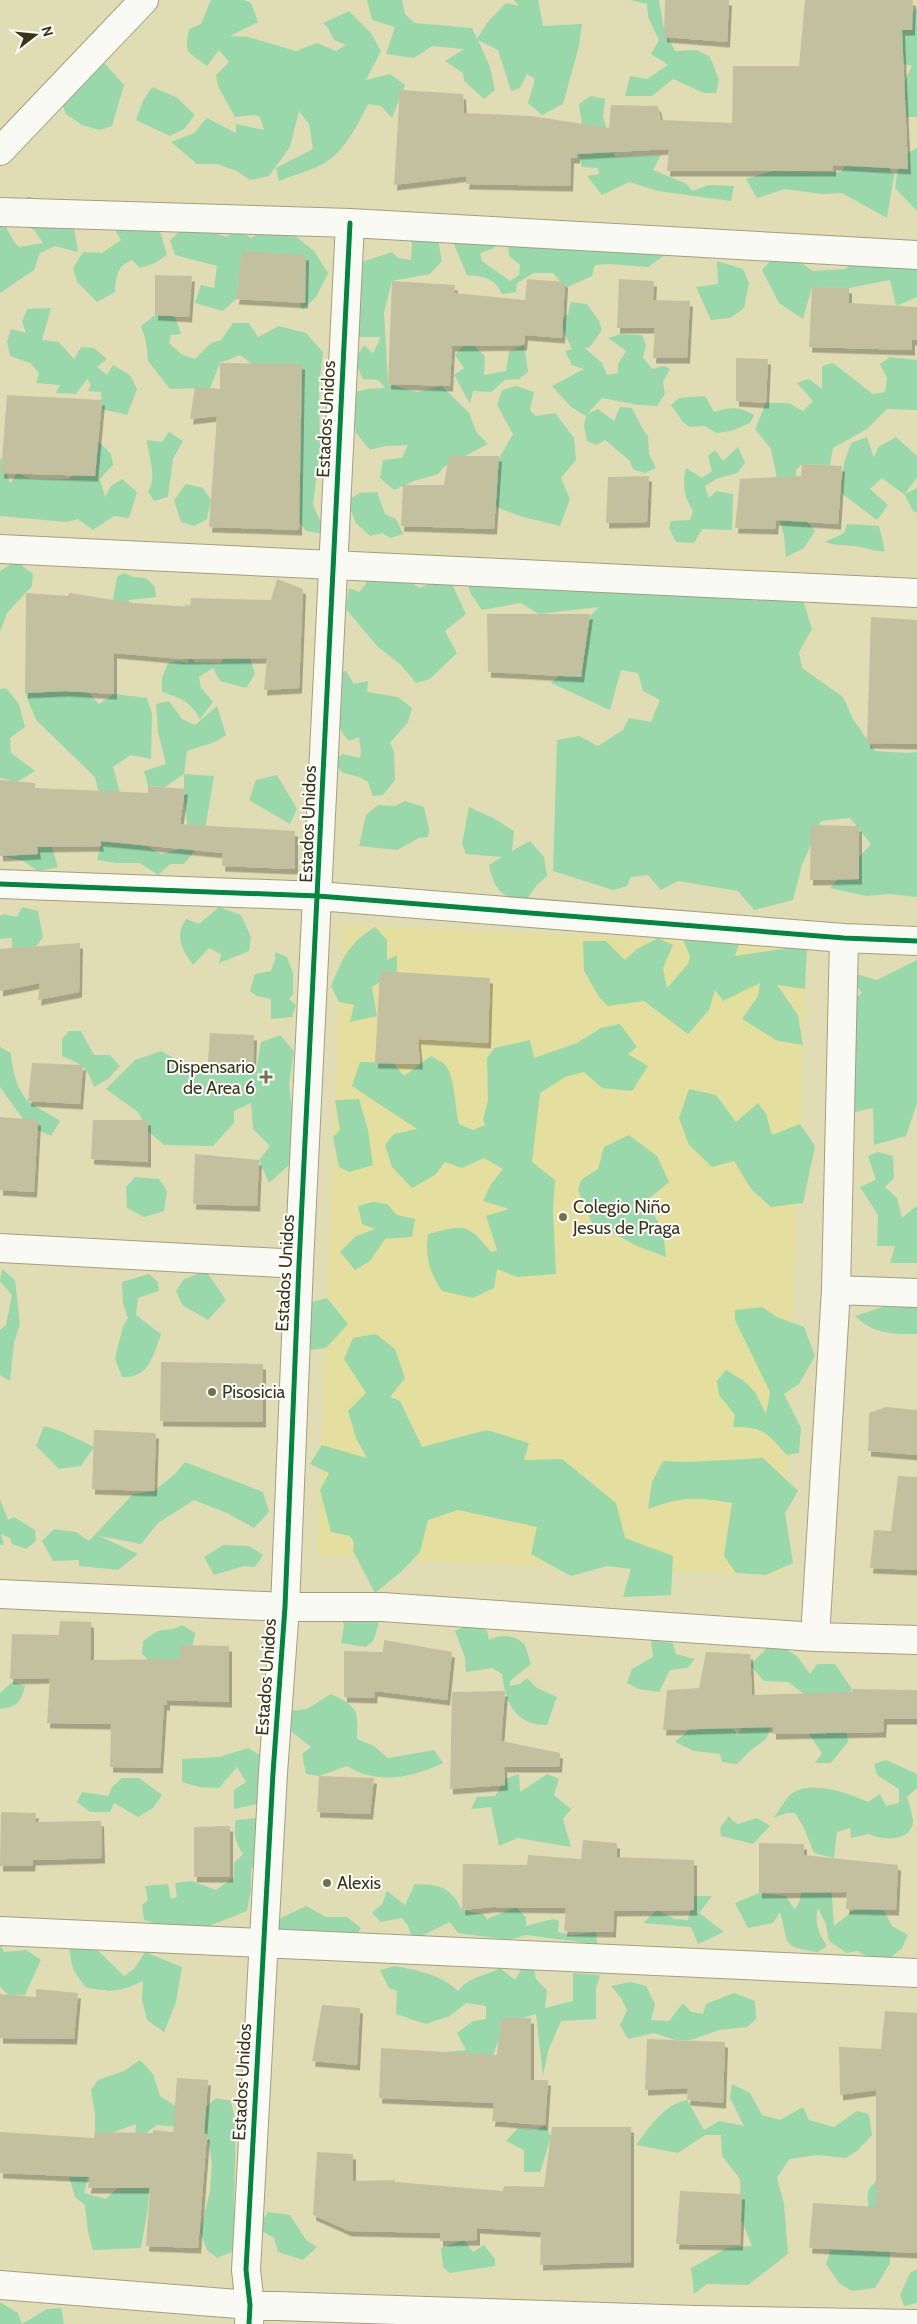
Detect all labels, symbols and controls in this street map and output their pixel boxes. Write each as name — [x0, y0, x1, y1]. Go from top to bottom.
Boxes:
north arrow — [10, 10, 60, 60]
text: N — [37, 24, 58, 39]
street label: Estados Unidos — [312, 360, 340, 478]
street label: Estados Unidos — [295, 765, 321, 883]
place label: Dispensario de Area 6 — [166, 1056, 255, 1099]
marker: Dispensario de Area 6 — [259, 1070, 273, 1084]
place label: Colegio Niño Jesus de Praga — [572, 1196, 681, 1239]
marker: Colegio Niño Jesus de Praga — [557, 1211, 569, 1223]
street label: Estados Unidos — [271, 1214, 299, 1332]
place label: Pisosicia — [222, 1381, 286, 1403]
marker: Pisosicia — [206, 1386, 218, 1398]
street label: Estados Unidos — [251, 1618, 281, 1736]
place label: Alexis — [337, 1872, 381, 1894]
marker: Alexis — [321, 1877, 333, 1889]
street label: Estados Unidos — [228, 2023, 256, 2141]

